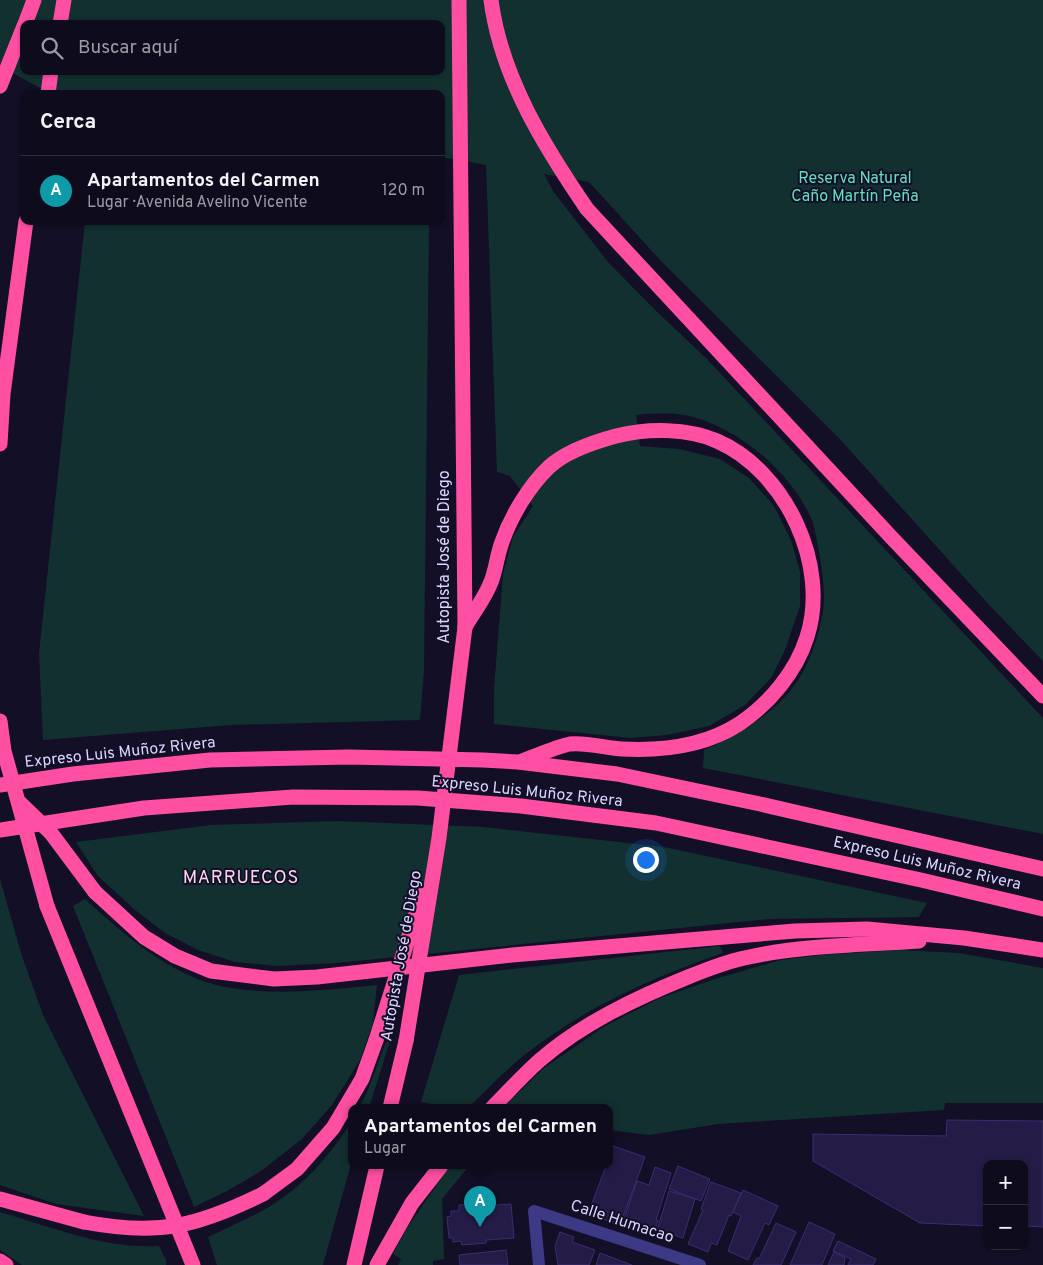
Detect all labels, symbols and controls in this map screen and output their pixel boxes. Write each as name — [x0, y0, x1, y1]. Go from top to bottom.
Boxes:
search box — [20, 20, 445, 75]
icon: search — [38, 34, 66, 62]
text: Buscar aquí — [78, 36, 178, 60]
text: Cerca — [40, 109, 96, 136]
text: Apartamentos del Carmen — [87, 169, 320, 193]
park label: Reserva Natural Caño Martín Peña — [791, 169, 919, 207]
text: A — [50, 181, 62, 201]
text: 120 m — [382, 181, 425, 201]
text: Lugar · Avenida Avelino Vicente — [87, 193, 307, 213]
street label: Autopista José de Diego — [435, 470, 455, 644]
street label: Expreso Luis Muñoz Rivera — [23, 733, 217, 773]
street label: Expreso Luis Muñoz Rivera — [430, 772, 624, 812]
street label: Expreso Luis Muñoz Rivera — [831, 833, 1023, 895]
your location — [633, 847, 659, 873]
district label: MARRUECOS — [183, 867, 299, 890]
street label: Autopista José de Diego — [377, 869, 427, 1043]
popup — [348, 1104, 613, 1169]
text: Apartamentos del Carmen — [364, 1115, 597, 1139]
text: Lugar — [364, 1139, 406, 1159]
map controls — [983, 1160, 1028, 1250]
button: + — [983, 1160, 1028, 1205]
pin: A — [464, 1186, 496, 1227]
street label: Calle Humacao — [568, 1196, 676, 1248]
button: − — [983, 1205, 1028, 1250]

